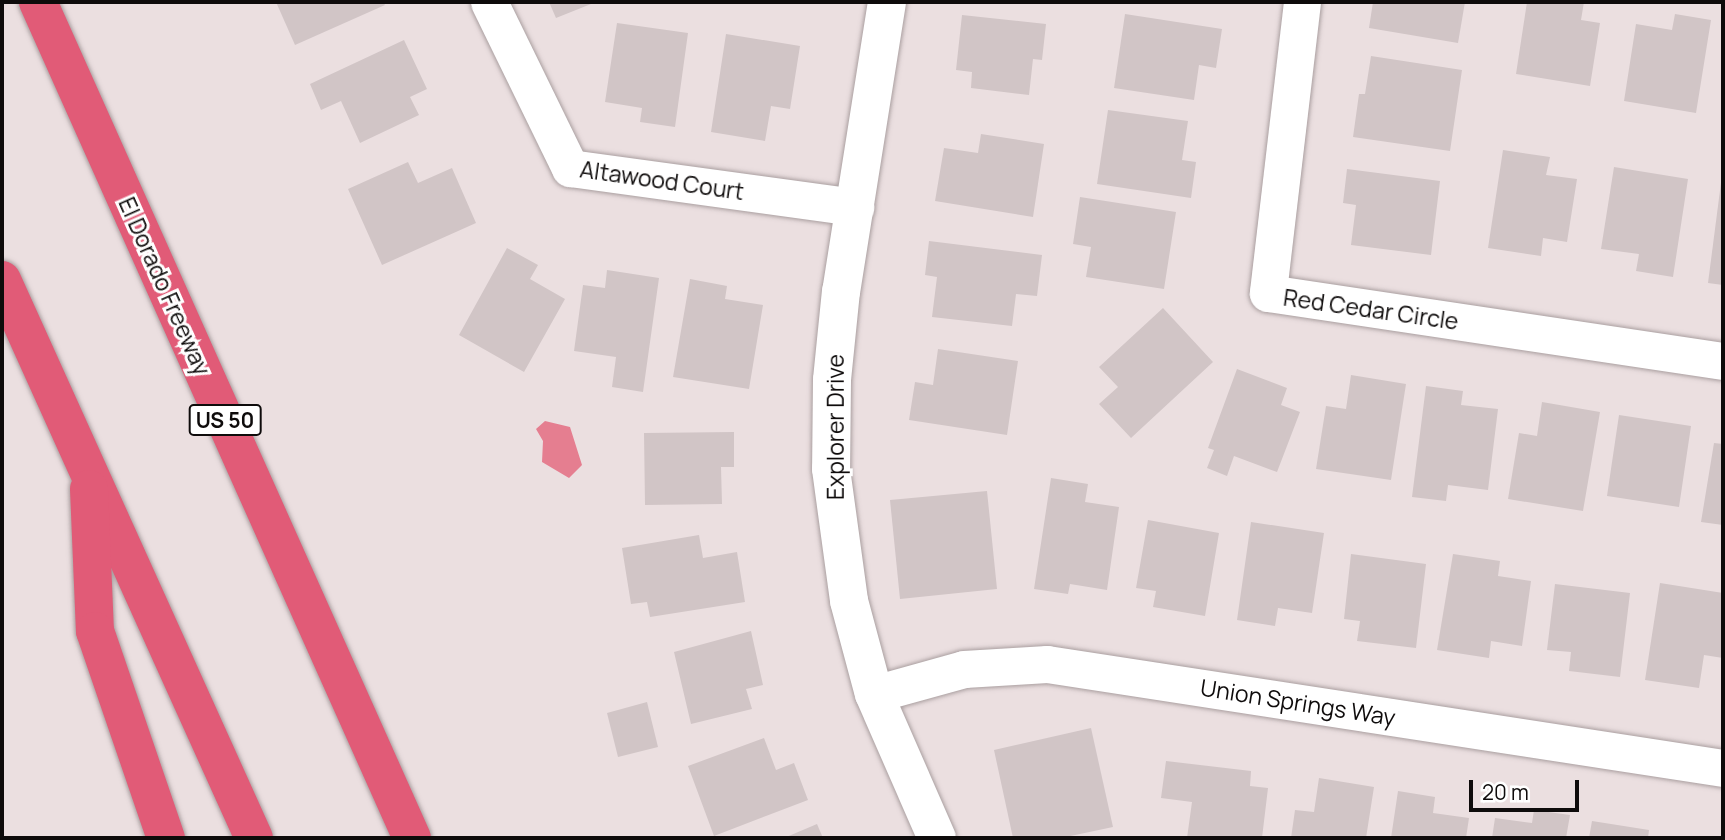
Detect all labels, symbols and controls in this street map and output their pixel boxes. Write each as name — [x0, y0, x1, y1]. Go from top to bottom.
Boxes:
street label: Altawood Court — [578, 155, 746, 205]
street label: El Dorado Freeway — [113, 193, 217, 379]
street label: Red Cedar Circle — [1282, 283, 1460, 335]
street label: Explorer Drive — [821, 354, 849, 500]
road number: US 50 — [188, 402, 262, 438]
street label: Union Springs Way — [1198, 673, 1398, 731]
scale bar — [1473, 766, 1583, 810]
text: 20 m — [1482, 778, 1529, 806]

